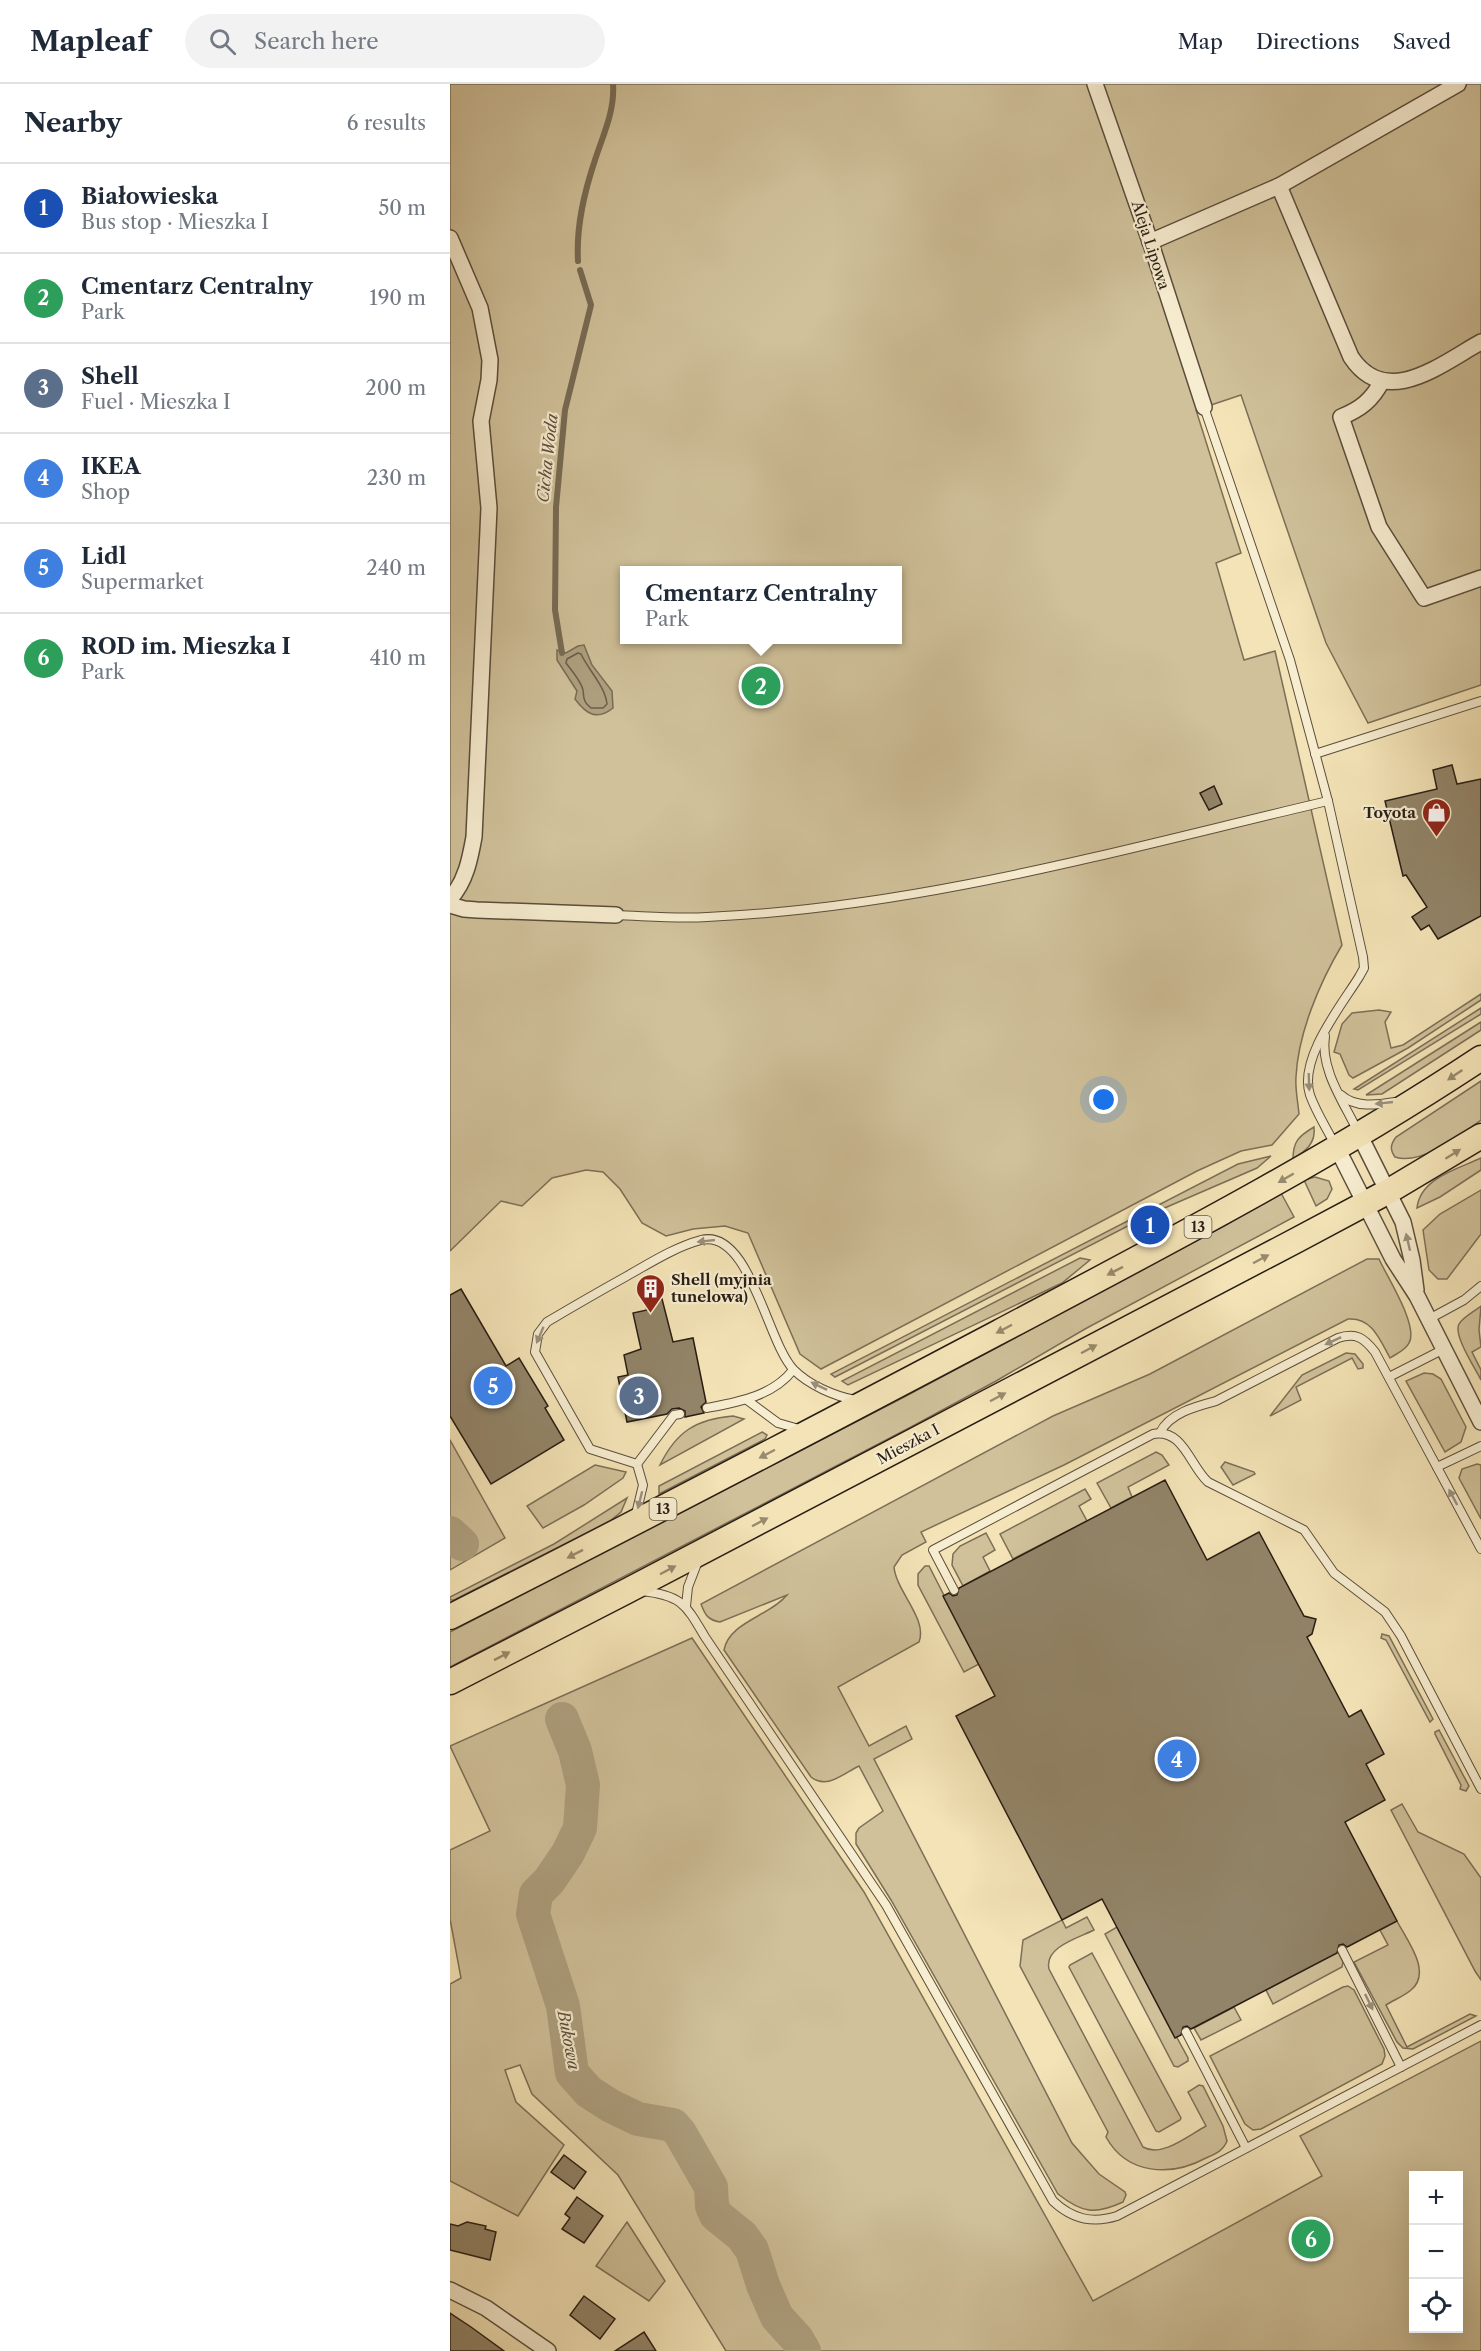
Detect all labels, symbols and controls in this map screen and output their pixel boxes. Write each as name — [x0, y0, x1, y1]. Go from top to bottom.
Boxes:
search box — [185, 14, 605, 68]
text: Mapleaf — [30, 24, 149, 58]
icon: search — [206, 25, 239, 58]
text: Search here — [254, 28, 379, 55]
text: Map — [1178, 29, 1223, 54]
text: Directions — [1256, 29, 1360, 54]
text: Saved — [1393, 29, 1451, 54]
text: Nearby — [24, 107, 122, 139]
text: 6 results — [347, 111, 426, 135]
text: Białowieska — [81, 183, 218, 210]
text: 1 — [39, 196, 48, 220]
text: 50 m — [379, 196, 426, 220]
street label: Aleja Lipowa — [1127, 197, 1174, 292]
text: Bus stop · Mieszka I — [81, 210, 269, 234]
text: Cmentarz Centralny — [81, 273, 313, 300]
text: 2 — [38, 286, 49, 310]
text: 190 m — [369, 286, 426, 310]
text: Park — [81, 300, 124, 324]
text: Shell — [81, 363, 139, 390]
text: 3 — [38, 376, 49, 400]
text: 200 m — [365, 376, 426, 400]
text: Fuel · Mieszka I — [81, 390, 231, 414]
water label: Cicha Woda — [532, 412, 562, 503]
text: IKEA — [81, 453, 141, 480]
text: 4 — [38, 466, 49, 490]
text: 230 m — [367, 466, 426, 490]
text: Shop — [81, 480, 130, 504]
text: Lidl — [81, 543, 126, 570]
text: 5 — [38, 556, 49, 580]
text: 240 m — [366, 556, 426, 580]
popup — [620, 566, 902, 644]
text: Supermarket — [81, 570, 204, 594]
text: Cmentarz Centralny — [645, 580, 877, 607]
text: Park — [645, 607, 689, 631]
text: ROD im. Mieszka I — [81, 633, 291, 660]
text: 6 — [38, 646, 49, 670]
text: 410 m — [369, 646, 426, 670]
text: Park — [81, 660, 124, 684]
pin: 2 — [742, 664, 780, 708]
shop icon: Toyota — [1421, 796, 1453, 838]
place label: Toyota — [1363, 803, 1416, 822]
one-way arrow — [1447, 1069, 1463, 1081]
one-way arrow — [1305, 1073, 1314, 1092]
your location — [1089, 1085, 1118, 1114]
one-way arrow — [1374, 1098, 1393, 1108]
one-way arrow — [1445, 1148, 1462, 1159]
one-way arrow — [1278, 1172, 1294, 1183]
pin: 1 — [1130, 1202, 1170, 1248]
road number: 13 — [1184, 1216, 1212, 1238]
one-way arrow — [1403, 1233, 1413, 1251]
one-way arrow — [696, 1236, 715, 1246]
one-way arrow — [1253, 1254, 1270, 1264]
one-way arrow — [1106, 1266, 1123, 1276]
place label: Shell (myjnia tunelowa) — [671, 1270, 772, 1306]
building icon: Shell (myjnia tunelowa) — [634, 1272, 666, 1314]
one-way arrow — [996, 1324, 1013, 1334]
one-way arrow — [535, 1327, 545, 1345]
one-way arrow — [1324, 1336, 1341, 1345]
one-way arrow — [1080, 1345, 1097, 1354]
pin: 5 — [474, 1364, 513, 1408]
pin: 3 — [620, 1374, 658, 1418]
one-way arrow — [810, 1382, 827, 1391]
one-way arrow — [990, 1392, 1007, 1402]
street label: Mieszka I — [873, 1420, 943, 1468]
one-way arrow — [758, 1449, 775, 1459]
one-way arrow — [1448, 1489, 1458, 1506]
one-way arrow — [634, 1491, 644, 1509]
road number: 13 — [650, 1498, 676, 1520]
one-way arrow — [751, 1517, 768, 1527]
one-way arrow — [567, 1549, 584, 1559]
one-way arrow — [659, 1565, 676, 1575]
one-way arrow — [494, 1651, 511, 1660]
pin: 4 — [1158, 1736, 1196, 1782]
one-way arrow — [1363, 1993, 1373, 2011]
water label: Bukowa — [553, 2007, 585, 2072]
map controls — [1409, 2171, 1463, 2333]
button: + — [1409, 2171, 1463, 2225]
pin: 6 — [1292, 2216, 1330, 2262]
button: − — [1409, 2225, 1463, 2279]
button: locate — [1409, 2279, 1463, 2333]

